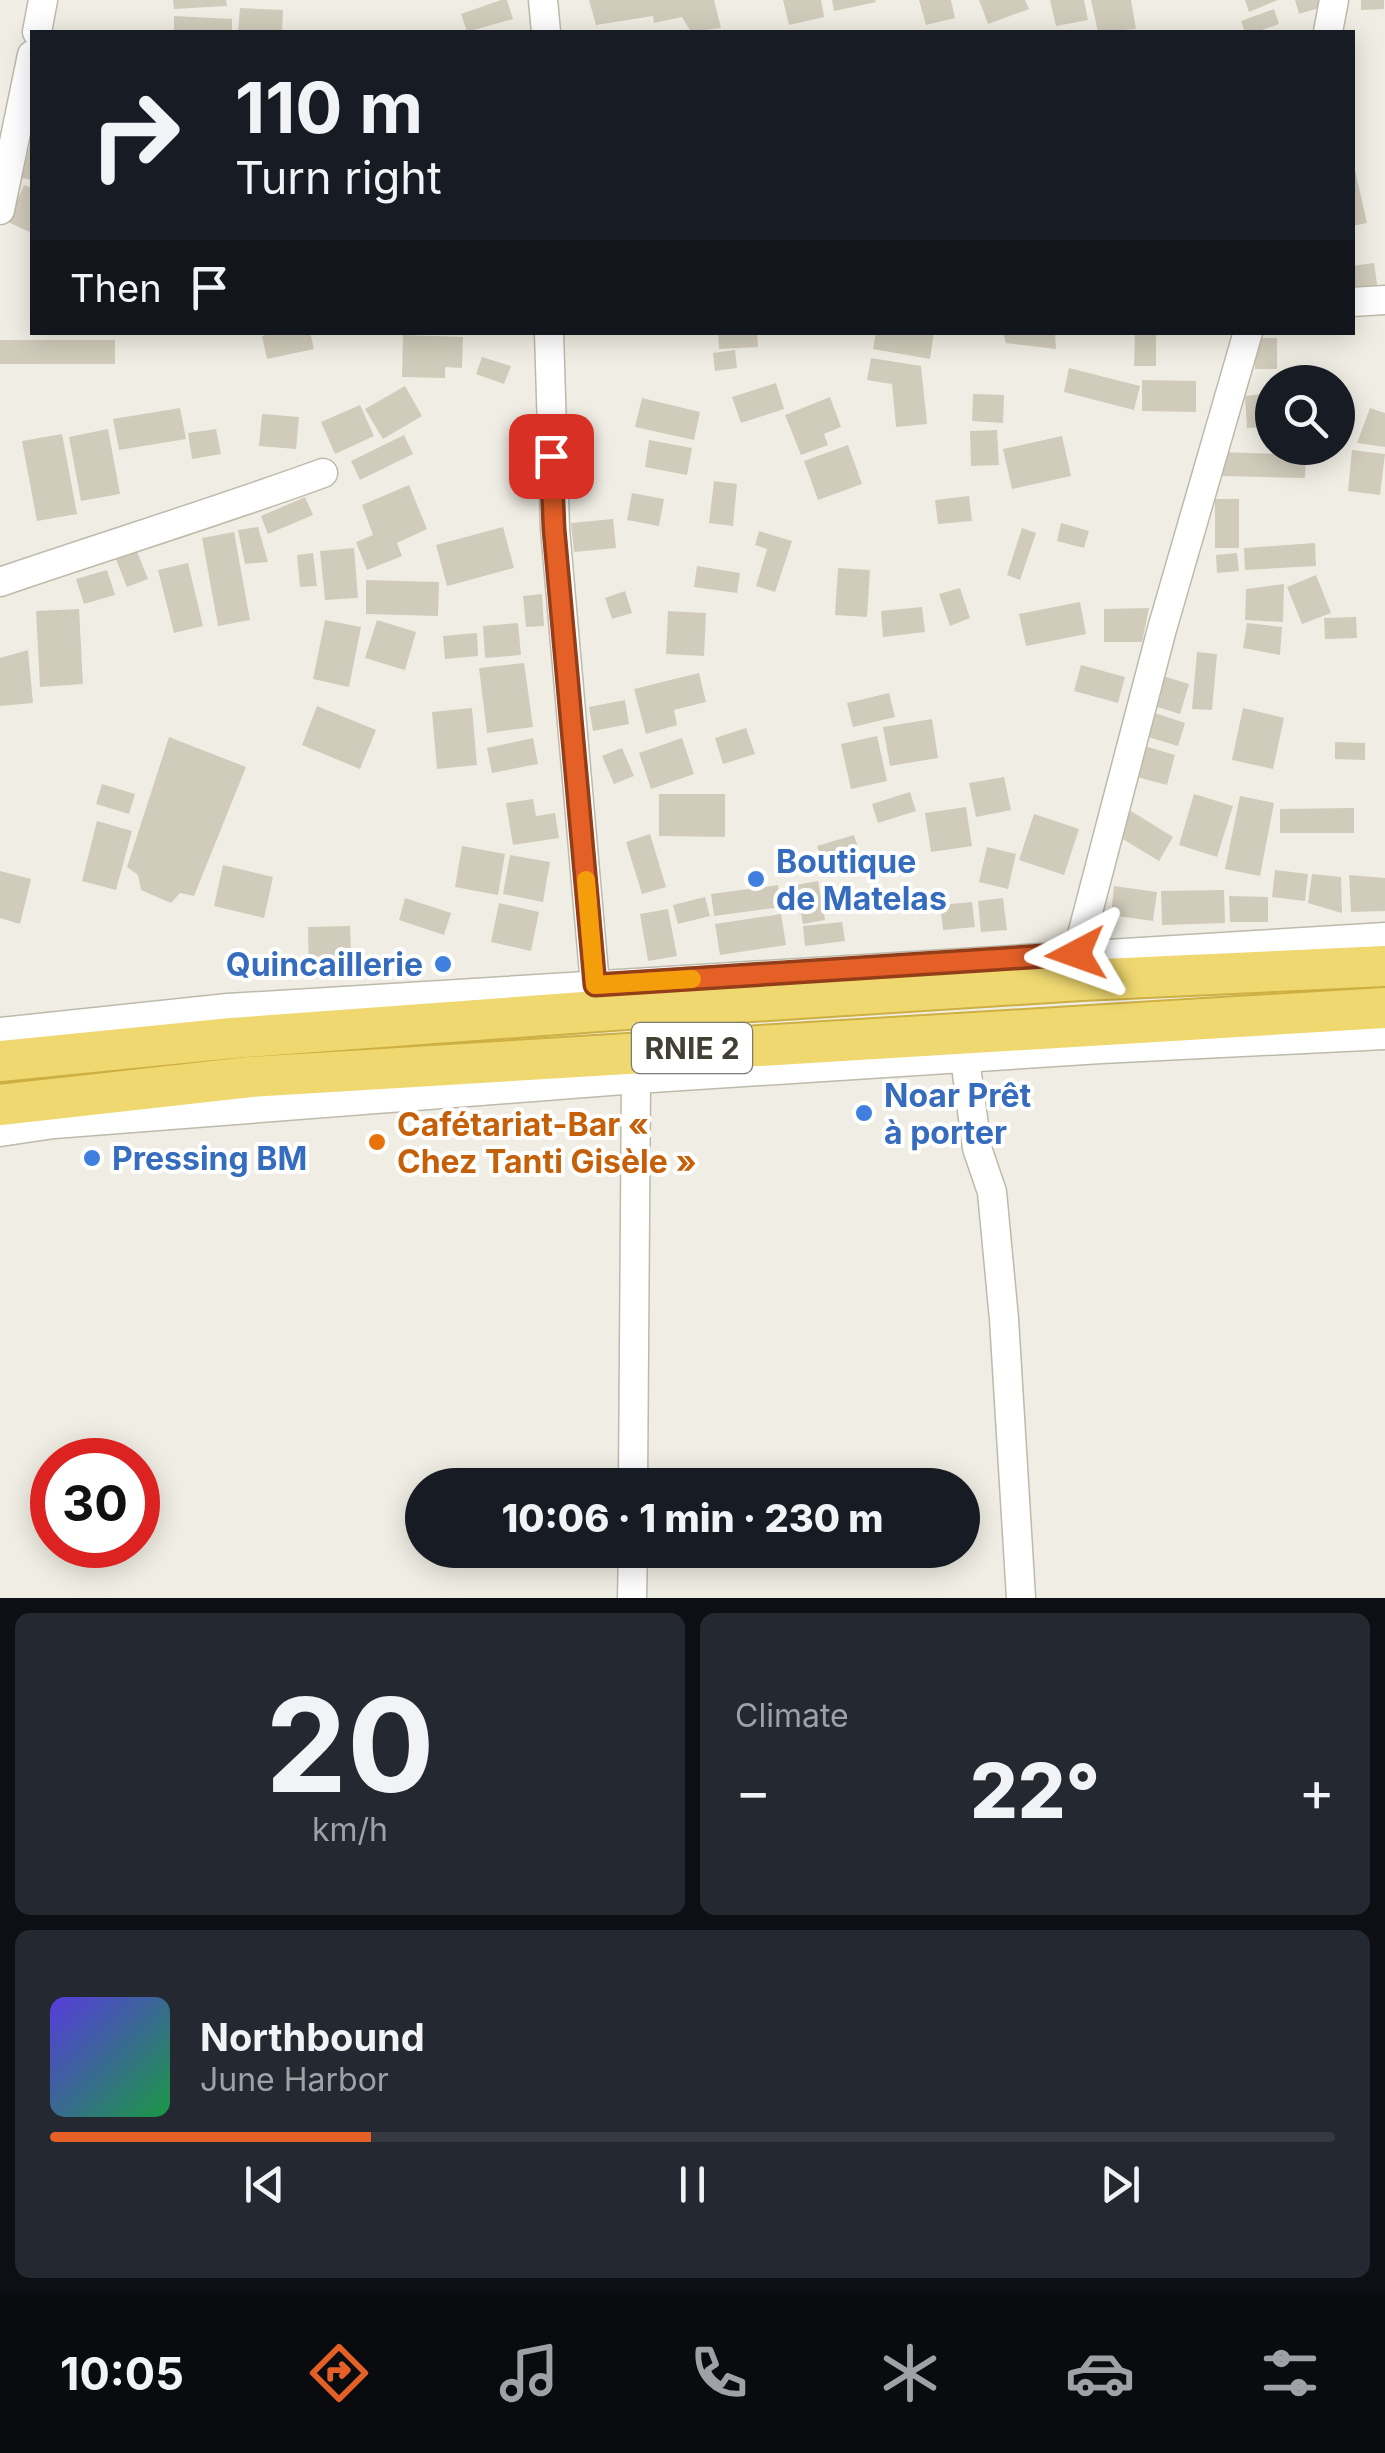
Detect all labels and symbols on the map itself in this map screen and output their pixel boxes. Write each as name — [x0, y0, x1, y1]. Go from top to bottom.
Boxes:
pin — [509, 414, 594, 499]
place label: Boutique de Matelas — [776, 842, 947, 918]
marker: Boutique de Matelas — [745, 868, 767, 890]
position arrow — [1024, 902, 1128, 1006]
place label: Quincaillerie — [226, 945, 423, 984]
marker: Quincaillerie — [432, 953, 454, 975]
road number: RNIE 2 — [632, 1023, 752, 1073]
place label: Noar Prêt à porter — [884, 1076, 1032, 1152]
marker: Noar Prêt à porter — [853, 1102, 875, 1124]
place label: Cafétariat-Bar « Chez Tanti Gisèle » — [397, 1105, 697, 1181]
marker: Cafétariat-Bar « Chez Tanti Gisèle » — [366, 1131, 388, 1153]
place label: Pressing BM — [112, 1139, 307, 1178]
marker: Pressing BM — [81, 1147, 103, 1169]
speed limit sign: 30 — [30, 1438, 160, 1568]

